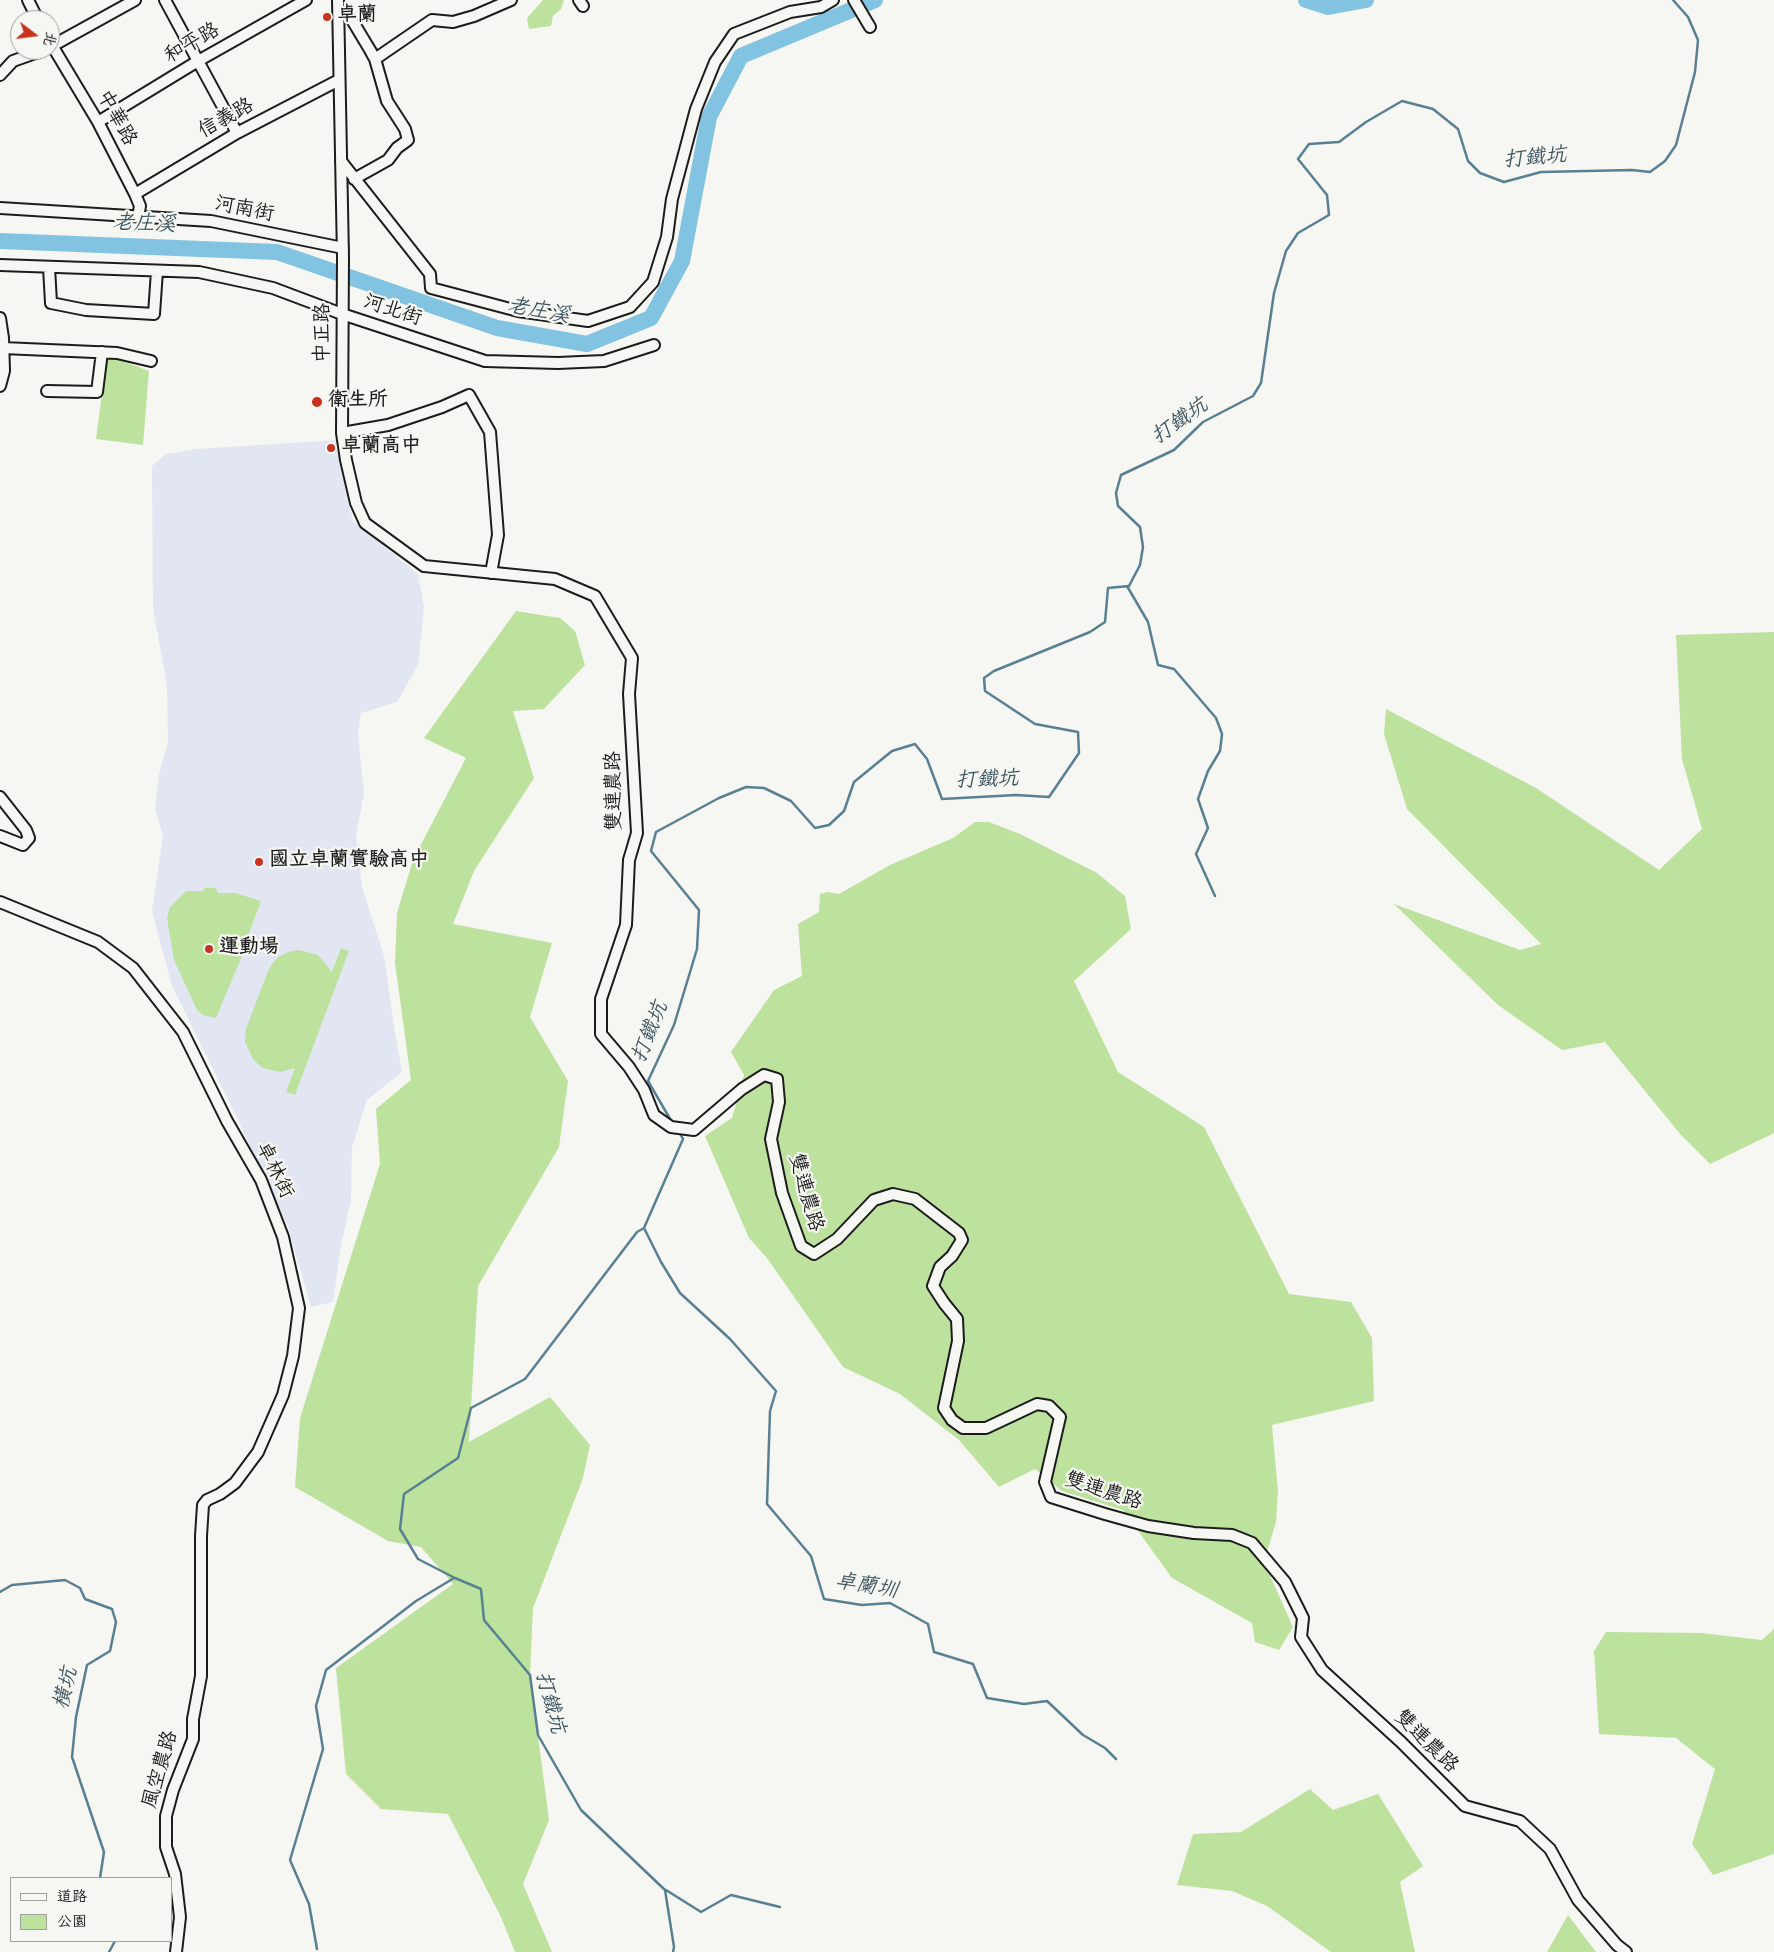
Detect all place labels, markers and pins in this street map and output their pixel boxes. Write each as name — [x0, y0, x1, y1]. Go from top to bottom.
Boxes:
place label: 卓蘭 — [337, 5, 377, 29]
marker: 卓蘭 — [321, 11, 333, 23]
place label: 衛生所 — [328, 390, 388, 414]
marker: 衛生所 — [310, 395, 324, 409]
place label: 卓蘭高中 — [341, 436, 421, 460]
marker: 卓蘭高中 — [325, 442, 337, 454]
place label: 國立卓蘭實驗高中 — [269, 850, 429, 874]
marker: 國立卓蘭實驗高中 — [253, 856, 265, 868]
place label: 運動場 — [219, 937, 279, 961]
marker: 運動場 — [203, 943, 215, 955]

